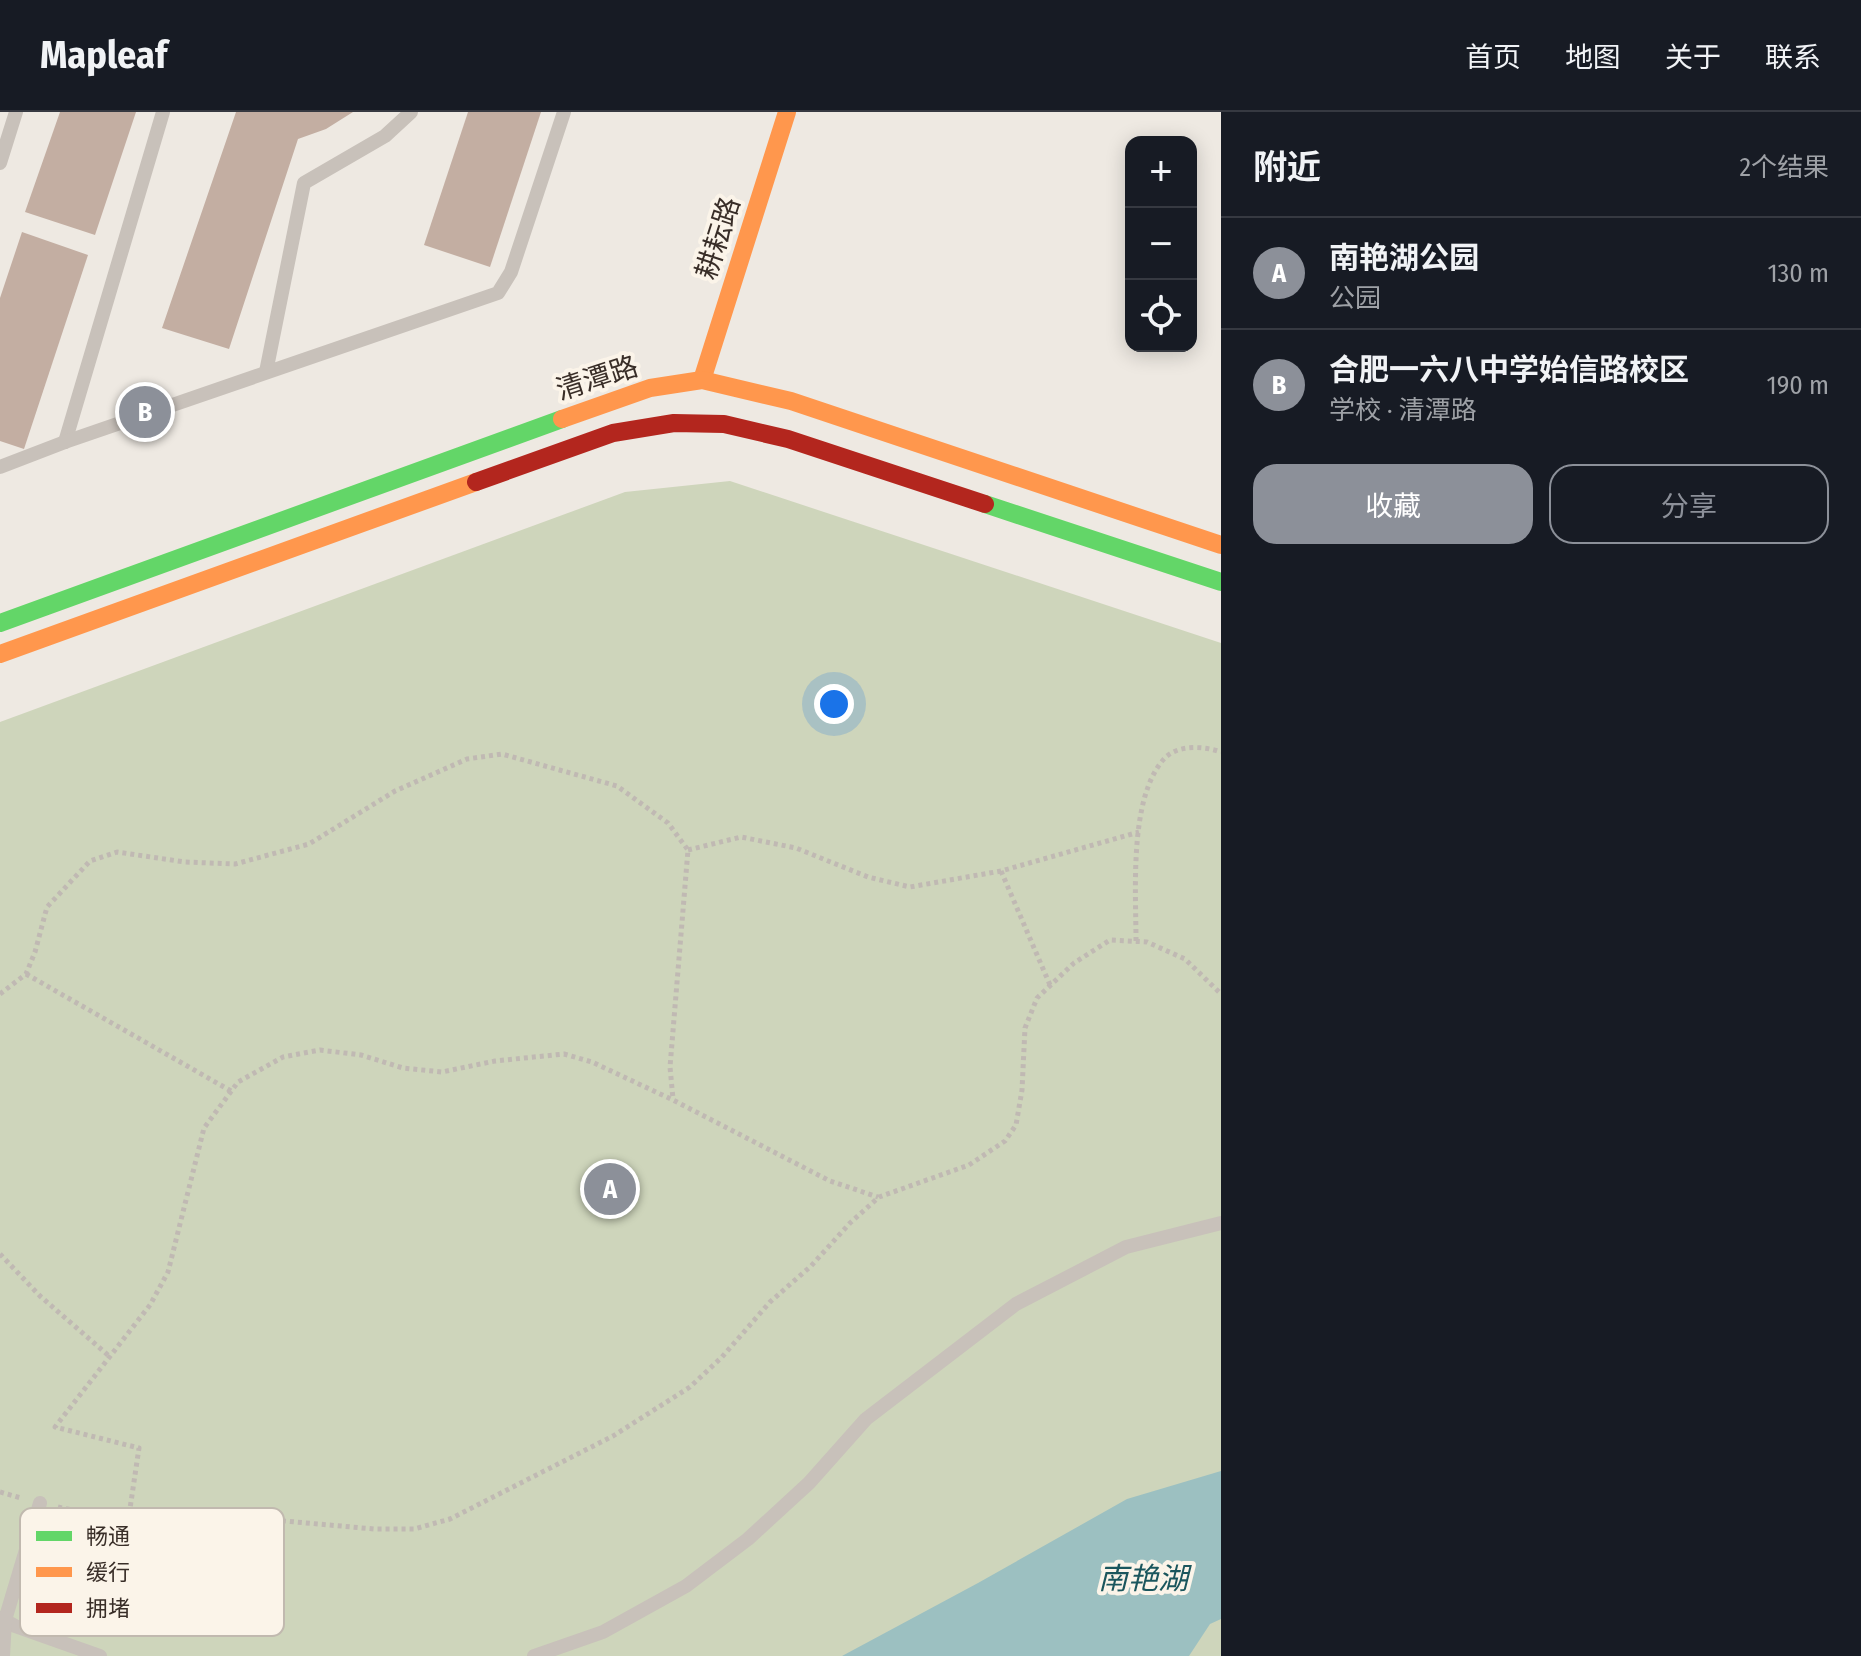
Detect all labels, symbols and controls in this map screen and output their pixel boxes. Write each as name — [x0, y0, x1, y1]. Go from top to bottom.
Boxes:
text: Mapleaf — [40, 32, 167, 78]
text: 首页 — [1465, 41, 1521, 74]
text: 地图 — [1565, 41, 1621, 74]
text: 关于 — [1665, 41, 1721, 74]
text: 联系 — [1765, 41, 1821, 74]
map controls — [1125, 136, 1197, 352]
button: + — [1125, 136, 1197, 208]
text: 附近 — [1253, 147, 1321, 188]
text: 2个结果 — [1740, 152, 1829, 183]
street label: 耕耘路 — [689, 193, 747, 283]
button: − — [1125, 208, 1197, 280]
text: 南艳湖公园 — [1329, 240, 1479, 276]
text: A — [1272, 258, 1286, 289]
text: 130 m — [1767, 258, 1829, 289]
button: locate — [1125, 280, 1197, 352]
text: 公园 — [1329, 283, 1381, 314]
street label: 清潭路 — [552, 349, 642, 407]
text: 合肥一六八中学始信路校区 — [1329, 352, 1689, 388]
text: B — [1272, 370, 1286, 401]
text: 190 m — [1767, 370, 1829, 401]
pin: B — [119, 382, 171, 442]
text: 学校 · 清潭路 — [1329, 395, 1477, 426]
button: 收藏 — [1253, 464, 1533, 544]
button: 分享 — [1549, 464, 1829, 544]
your location — [814, 684, 854, 724]
pin: A — [584, 1159, 636, 1219]
legend — [20, 1508, 284, 1636]
text: 畅通 — [86, 1523, 130, 1550]
text: 缓行 — [86, 1559, 130, 1586]
water label: 南艳湖 — [1098, 1561, 1192, 1597]
text: 拥堵 — [86, 1595, 130, 1622]

